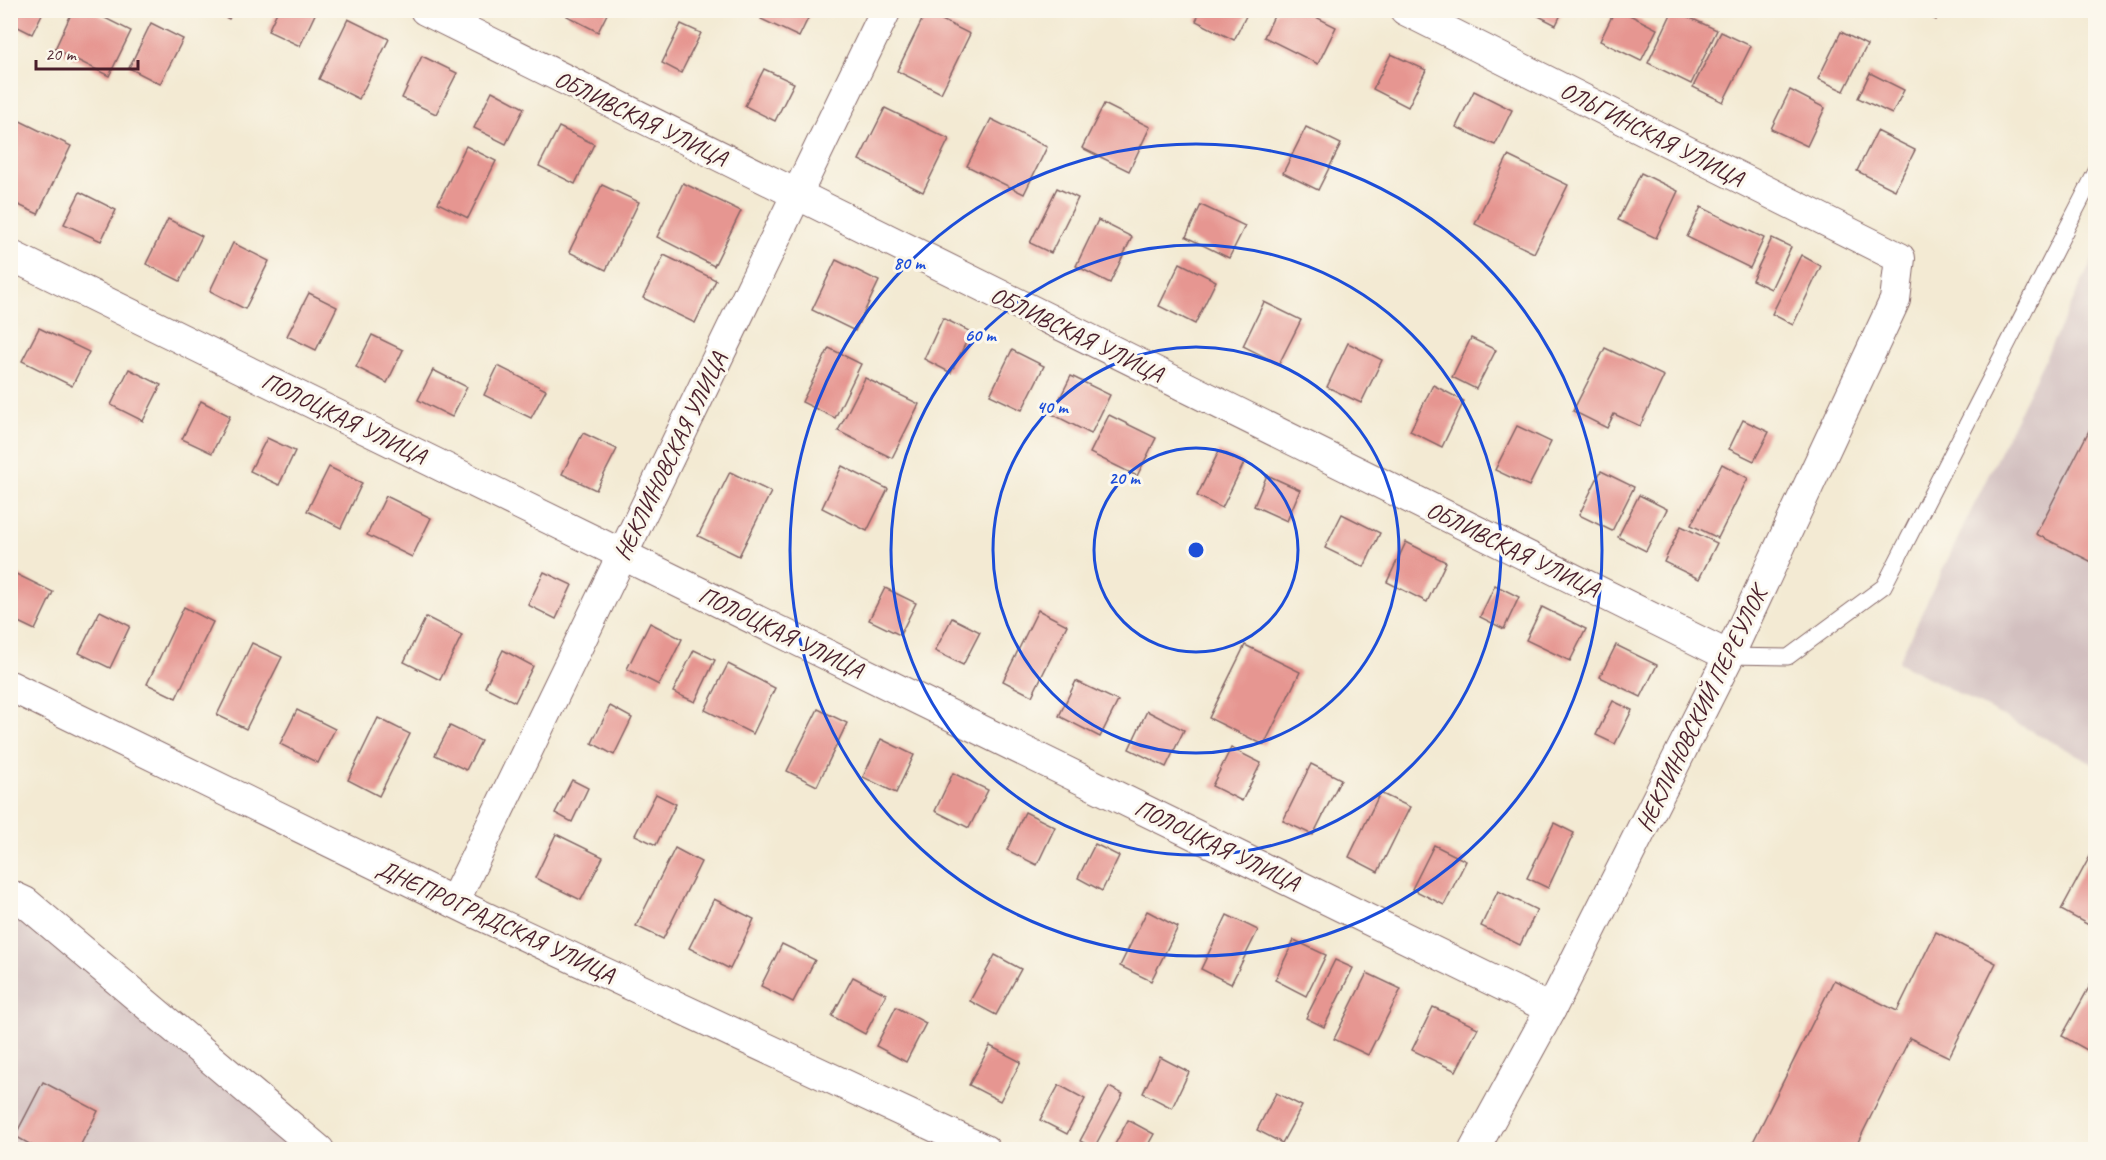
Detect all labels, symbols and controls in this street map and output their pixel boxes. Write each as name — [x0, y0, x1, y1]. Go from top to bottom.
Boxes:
scale bar — [36, 33, 138, 71]
text: 20 m — [45, 43, 78, 65]
street label: ОБЛИВСКАЯ УЛИЦА — [550, 63, 733, 173]
street label: ОЛЬГИНСКАЯ УЛИЦА — [1555, 75, 1749, 194]
text: 80 m — [894, 252, 926, 274]
street label: ОБЛИВСКАЯ УЛИЦА — [986, 279, 1169, 389]
text: 60 m — [964, 324, 997, 346]
street label: НЕКЛИНОВСКАЯ УЛИЦА — [607, 346, 734, 565]
street label: ПОЛОЦКАЯ УЛИЦА — [257, 365, 432, 471]
text: 40 m — [1037, 396, 1069, 418]
text: 20 m — [1109, 467, 1141, 489]
street label: ОБЛИВСКАЯ УЛИЦА — [1422, 494, 1605, 604]
centre of rings — [1186, 540, 1206, 560]
street label: НЕКЛИНОВСКИЙ ПЕРЕУЛОК — [1629, 577, 1775, 836]
street label: ПОЛОЦКАЯ УЛИЦА — [694, 579, 869, 685]
street label: ПОЛОЦКАЯ УЛИЦА — [1130, 792, 1305, 898]
street label: ДНЕПРОГРАДСКАЯ УЛИЦА — [372, 853, 621, 990]

